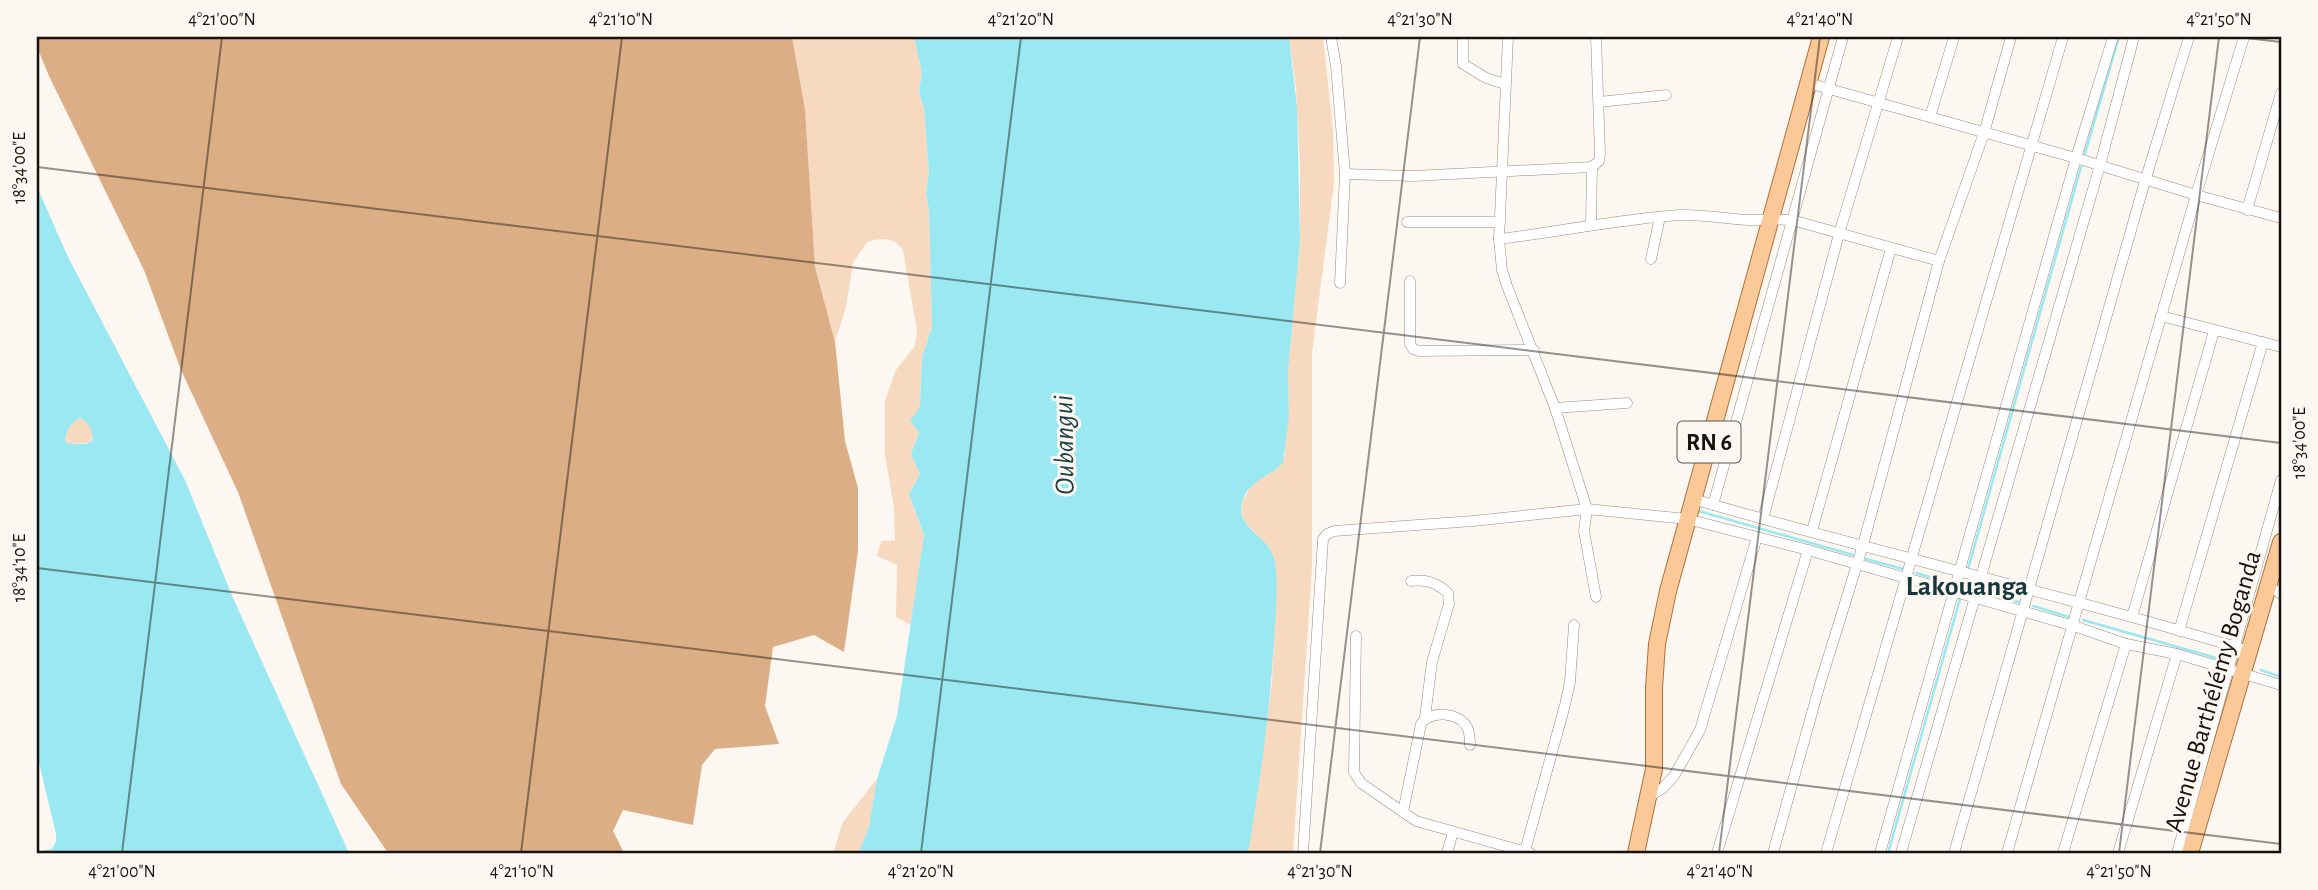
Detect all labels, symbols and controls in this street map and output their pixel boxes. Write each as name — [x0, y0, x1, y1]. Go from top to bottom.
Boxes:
text: 4°21'00"N — [188, 11, 256, 29]
text: 4°21'10"N — [589, 11, 653, 29]
text: 4°21'20"N — [988, 11, 1054, 29]
text: 4°21'30"N — [1387, 11, 1453, 29]
text: 4°21'40"N — [1787, 11, 1853, 29]
text: 4°21'50"N — [2186, 11, 2252, 29]
text: 18°34'00"E — [11, 132, 29, 204]
water label: Oubangui — [1050, 395, 1080, 495]
text: 18°34'00"E — [2291, 407, 2309, 479]
road number: RN 6 — [1678, 422, 1740, 462]
text: 18°34'10"E — [11, 533, 29, 602]
street label: Avenue Barthélémy Boganda — [2160, 548, 2266, 835]
district label: Lakouanga — [1906, 573, 2028, 601]
text: 4°21'00"N — [88, 863, 156, 881]
text: 4°21'10"N — [490, 863, 554, 881]
text: 4°21'20"N — [888, 863, 954, 881]
text: 4°21'30"N — [1287, 863, 1353, 881]
text: 4°21'40"N — [1687, 863, 1753, 881]
text: 4°21'50"N — [2086, 863, 2152, 881]

